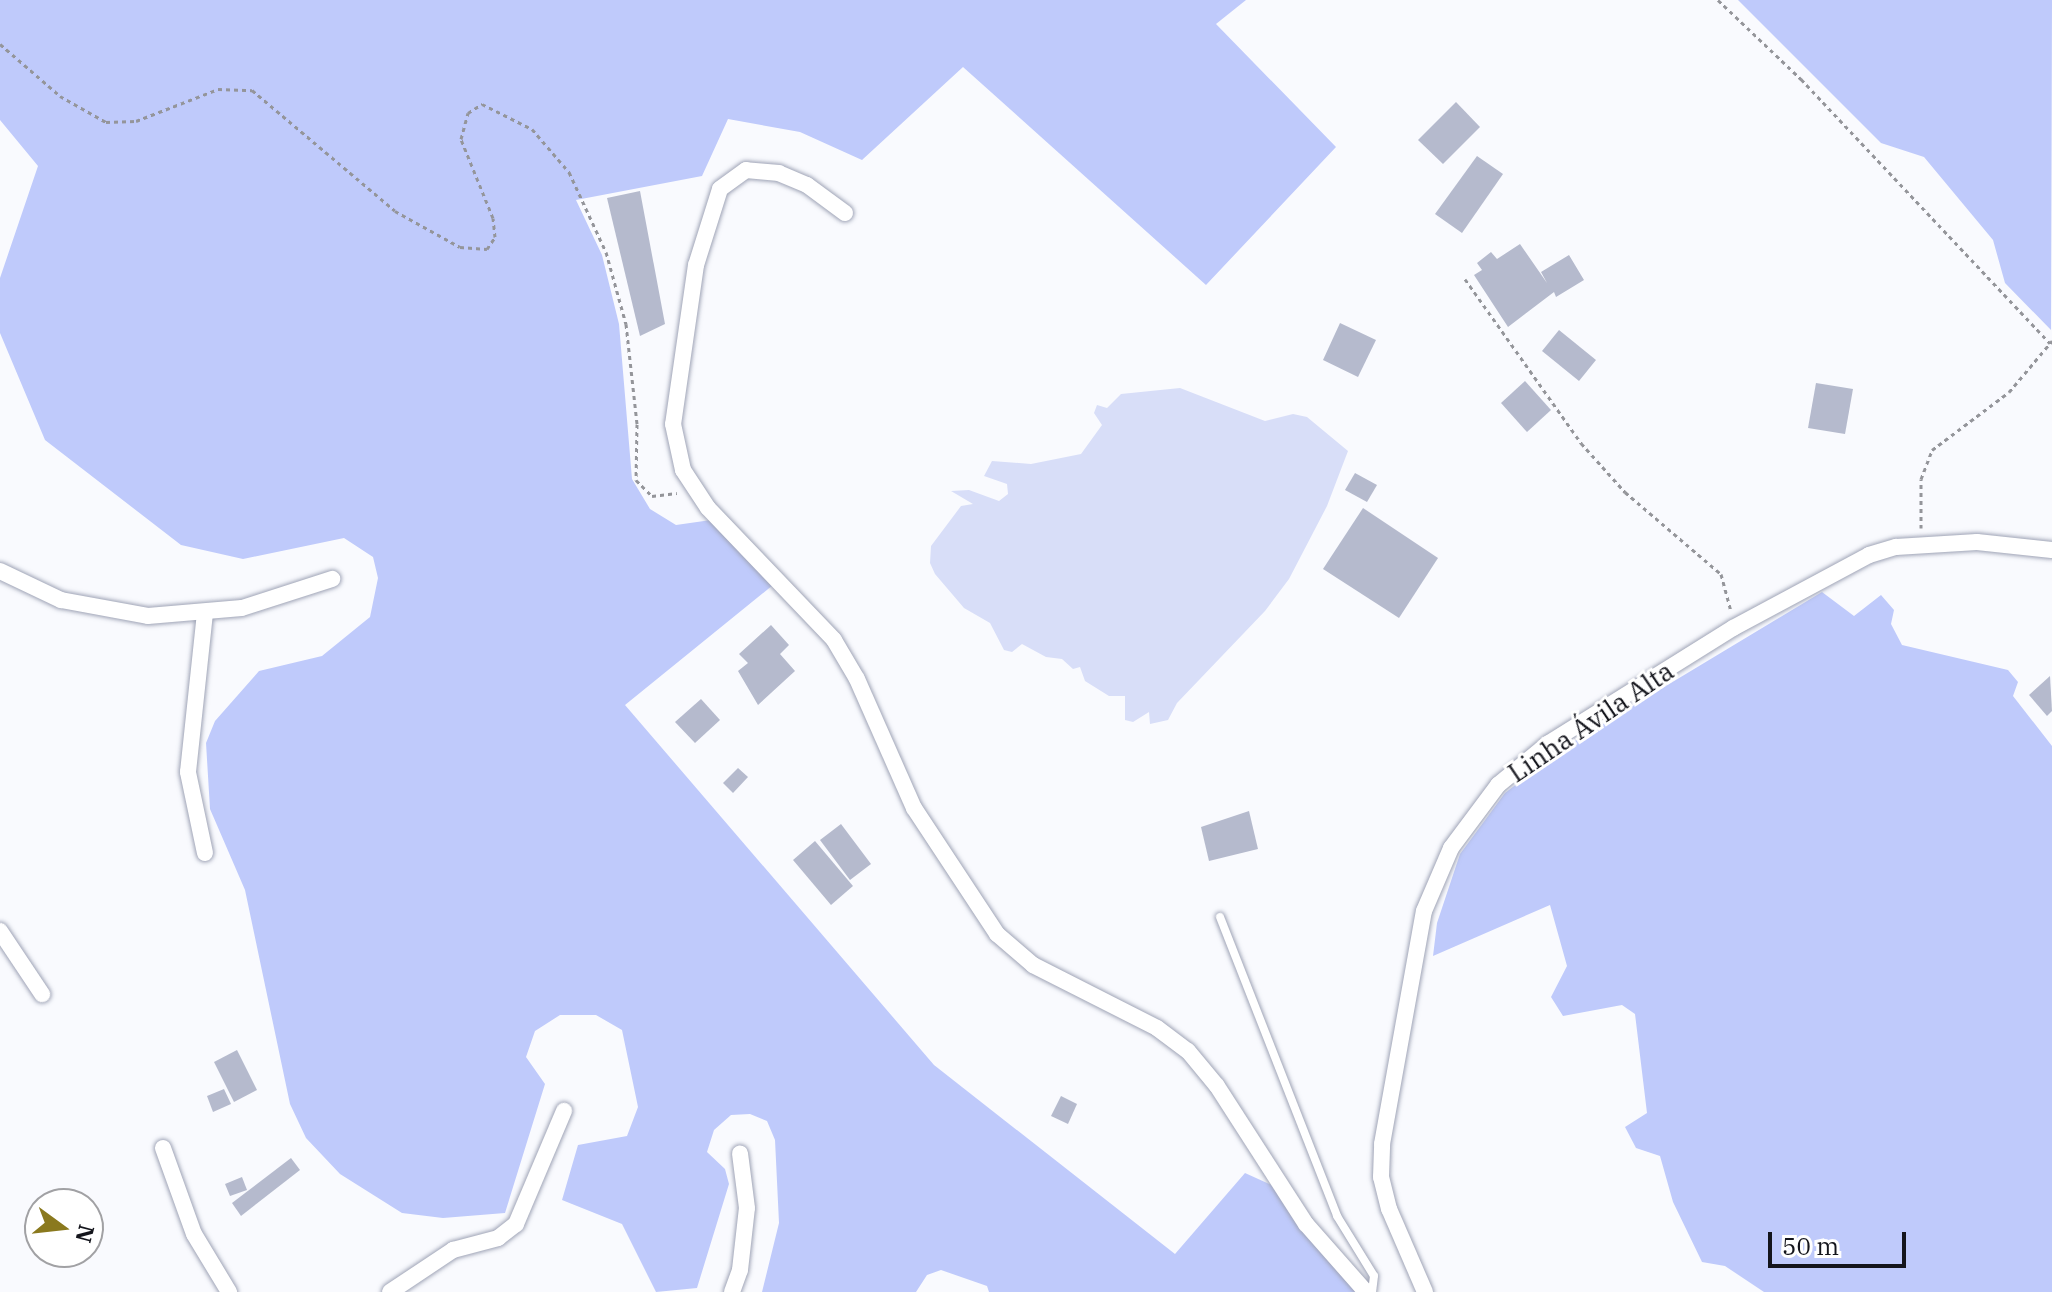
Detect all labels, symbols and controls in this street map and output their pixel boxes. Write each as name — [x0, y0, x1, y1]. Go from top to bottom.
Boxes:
street label: Linha Ávila Alta — [1502, 655, 1680, 789]
north arrow — [24, 1188, 104, 1268]
scale bar — [1772, 1216, 1910, 1266]
text: N — [69, 1222, 102, 1246]
text: 50 m — [1782, 1230, 1839, 1262]

